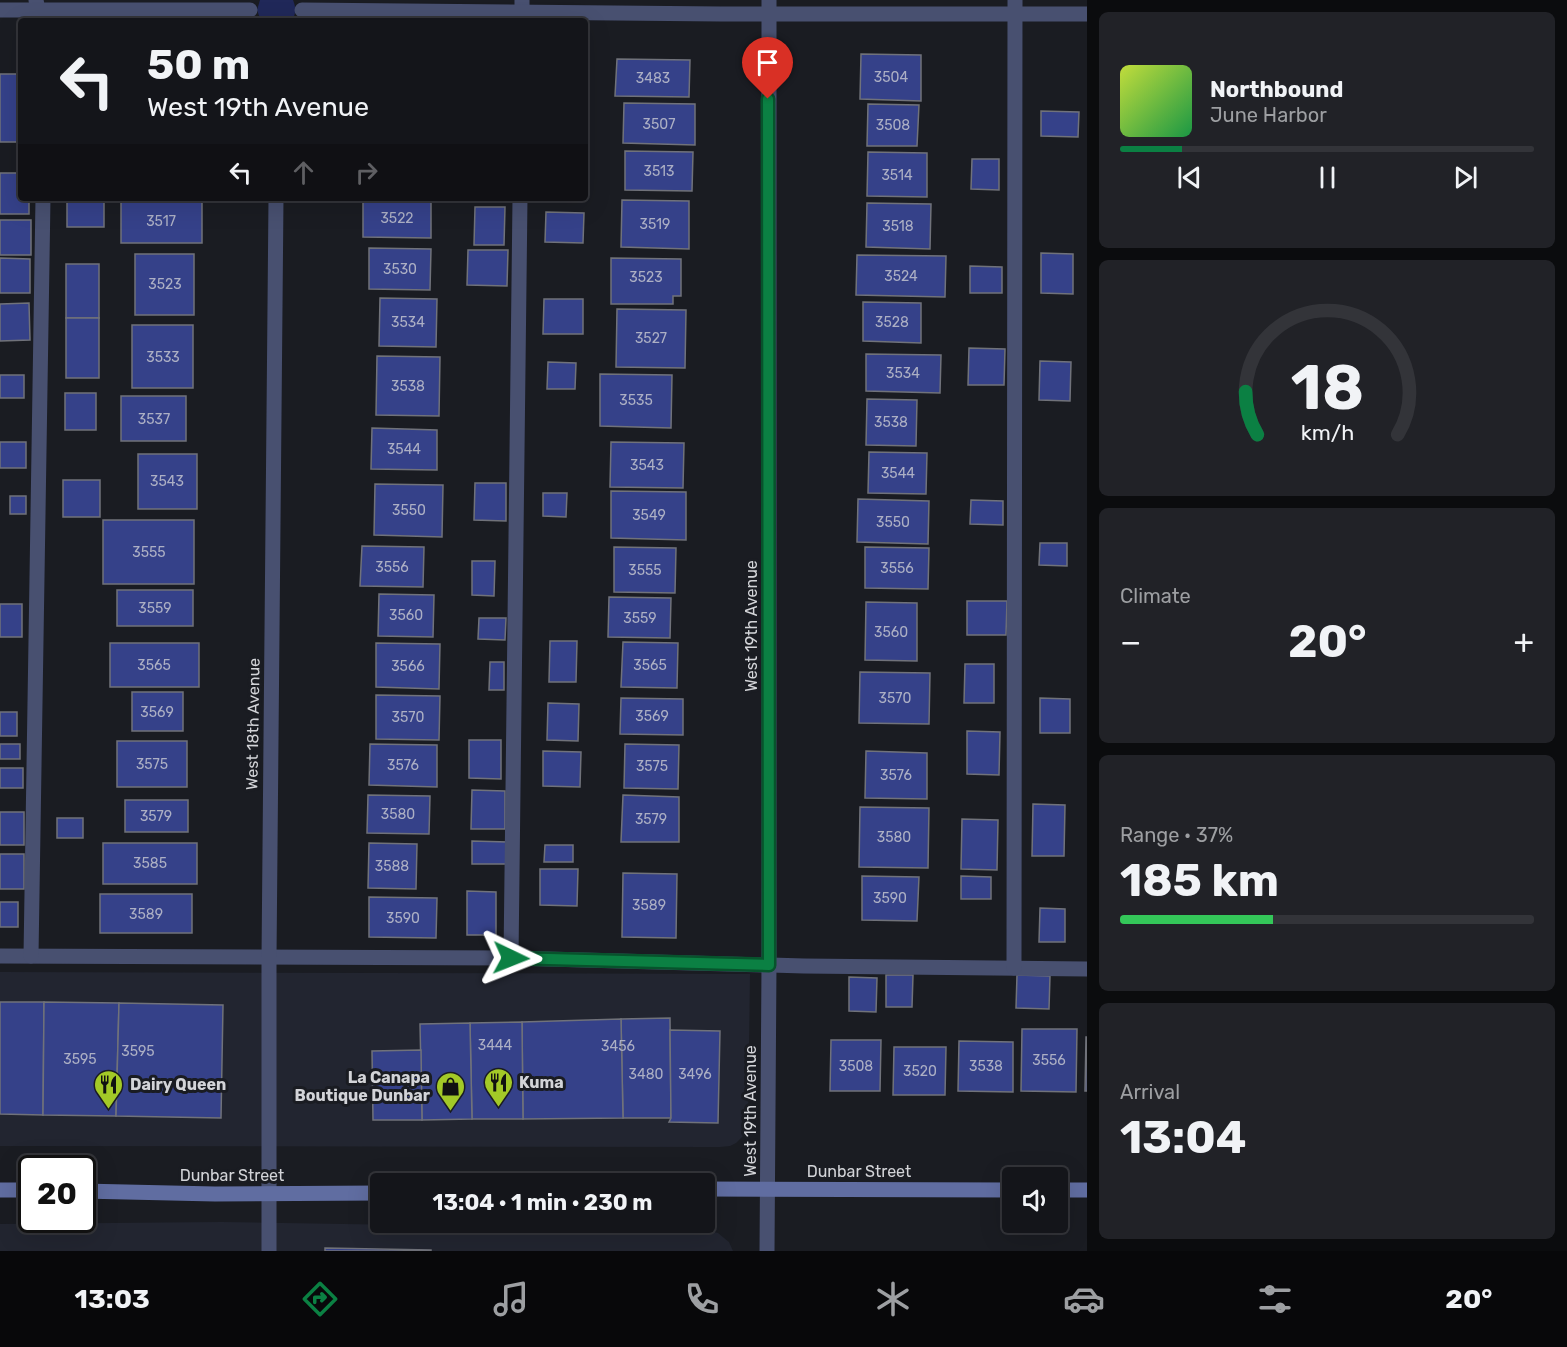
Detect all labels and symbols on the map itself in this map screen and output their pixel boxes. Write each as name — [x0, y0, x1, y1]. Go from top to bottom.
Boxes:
pin — [742, 37, 793, 99]
house number: 3504 — [874, 69, 908, 86]
house number: 3483 — [636, 70, 670, 87]
house number: 3507 — [643, 116, 675, 133]
house number: 3508 — [876, 117, 910, 134]
house number: 3513 — [644, 163, 674, 180]
house number: 3514 — [881, 167, 913, 184]
house number: 3522 — [380, 210, 414, 227]
house number: 3517 — [146, 213, 176, 230]
house number: 3519 — [640, 216, 670, 233]
house number: 3518 — [882, 218, 914, 235]
house number: 3530 — [383, 261, 417, 278]
house number: 3524 — [884, 268, 918, 285]
house number: 3523 — [629, 269, 663, 286]
house number: 3523 — [148, 276, 182, 293]
house number: 3534 — [391, 314, 425, 331]
house number: 3528 — [875, 314, 909, 331]
house number: 3527 — [635, 330, 667, 347]
house number: 3533 — [146, 349, 180, 366]
house number: 3534 — [886, 365, 920, 382]
house number: 3538 — [391, 378, 425, 395]
house number: 3535 — [619, 392, 653, 409]
house number: 3537 — [138, 411, 170, 428]
house number: 3538 — [874, 414, 908, 431]
house number: 3544 — [387, 441, 421, 458]
house number: 3543 — [630, 457, 664, 474]
house number: 3544 — [881, 465, 915, 482]
house number: 3543 — [150, 473, 184, 490]
house number: 3550 — [392, 502, 426, 519]
house number: 3549 — [632, 507, 666, 524]
house number: 3550 — [876, 514, 910, 531]
house number: 3555 — [132, 544, 166, 561]
house number: 3556 — [375, 559, 409, 576]
street label: West 19th Avenue — [742, 560, 761, 692]
house number: 3556 — [880, 560, 914, 577]
house number: 3555 — [628, 562, 662, 579]
house number: 3559 — [138, 600, 172, 617]
house number: 3560 — [389, 607, 423, 624]
house number: 3559 — [623, 610, 657, 627]
house number: 3560 — [874, 624, 908, 641]
house number: 3565 — [137, 657, 171, 674]
house number: 3565 — [633, 657, 667, 674]
street label: West 18th Avenue — [242, 658, 264, 790]
house number: 3566 — [391, 658, 425, 675]
house number: 3570 — [879, 690, 912, 707]
house number: 3569 — [140, 704, 174, 721]
house number: 3569 — [635, 708, 669, 725]
house number: 3570 — [392, 709, 425, 726]
house number: 3575 — [136, 756, 168, 773]
house number: 3576 — [387, 757, 419, 774]
house number: 3575 — [636, 758, 668, 775]
house number: 3576 — [880, 767, 912, 784]
house number: 3580 — [381, 806, 415, 823]
house number: 3579 — [140, 808, 172, 825]
house number: 3579 — [635, 811, 667, 828]
house number: 3580 — [877, 829, 911, 846]
house number: 3585 — [133, 855, 167, 872]
house number: 3588 — [375, 858, 409, 875]
house number: 3590 — [873, 890, 907, 907]
house number: 3589 — [632, 897, 666, 914]
house number: 3589 — [129, 906, 163, 923]
house number: 3590 — [386, 910, 420, 927]
position arrow — [479, 926, 543, 990]
house number: 3444 — [478, 1037, 513, 1054]
house number: 3456 — [601, 1038, 635, 1055]
house number: 3595 — [121, 1043, 155, 1060]
street label: West 19th Avenue — [741, 1045, 760, 1177]
house number: 3595 — [63, 1051, 97, 1068]
house number: 3556 — [1032, 1052, 1066, 1069]
house number: 3508 — [839, 1058, 873, 1075]
house number: 3538 — [969, 1058, 1003, 1075]
house number: 3520 — [903, 1063, 937, 1080]
restaurant icon: Kuma — [482, 1066, 514, 1108]
house number: 3480 — [629, 1066, 664, 1083]
house number: 3496 — [678, 1066, 712, 1083]
restaurant icon: Dairy Queen — [93, 1068, 125, 1110]
place label: La Canapa Boutique Dunbar — [295, 1068, 431, 1105]
shop icon: La Canapa Boutique Dunbar — [435, 1070, 467, 1112]
place label: Kuma — [519, 1073, 564, 1092]
place label: Dairy Queen — [130, 1075, 226, 1094]
speed limit sign: 20 — [18, 1155, 96, 1233]
street label: Dunbar Street — [807, 1162, 911, 1181]
street label: Dunbar Street — [180, 1166, 284, 1185]

